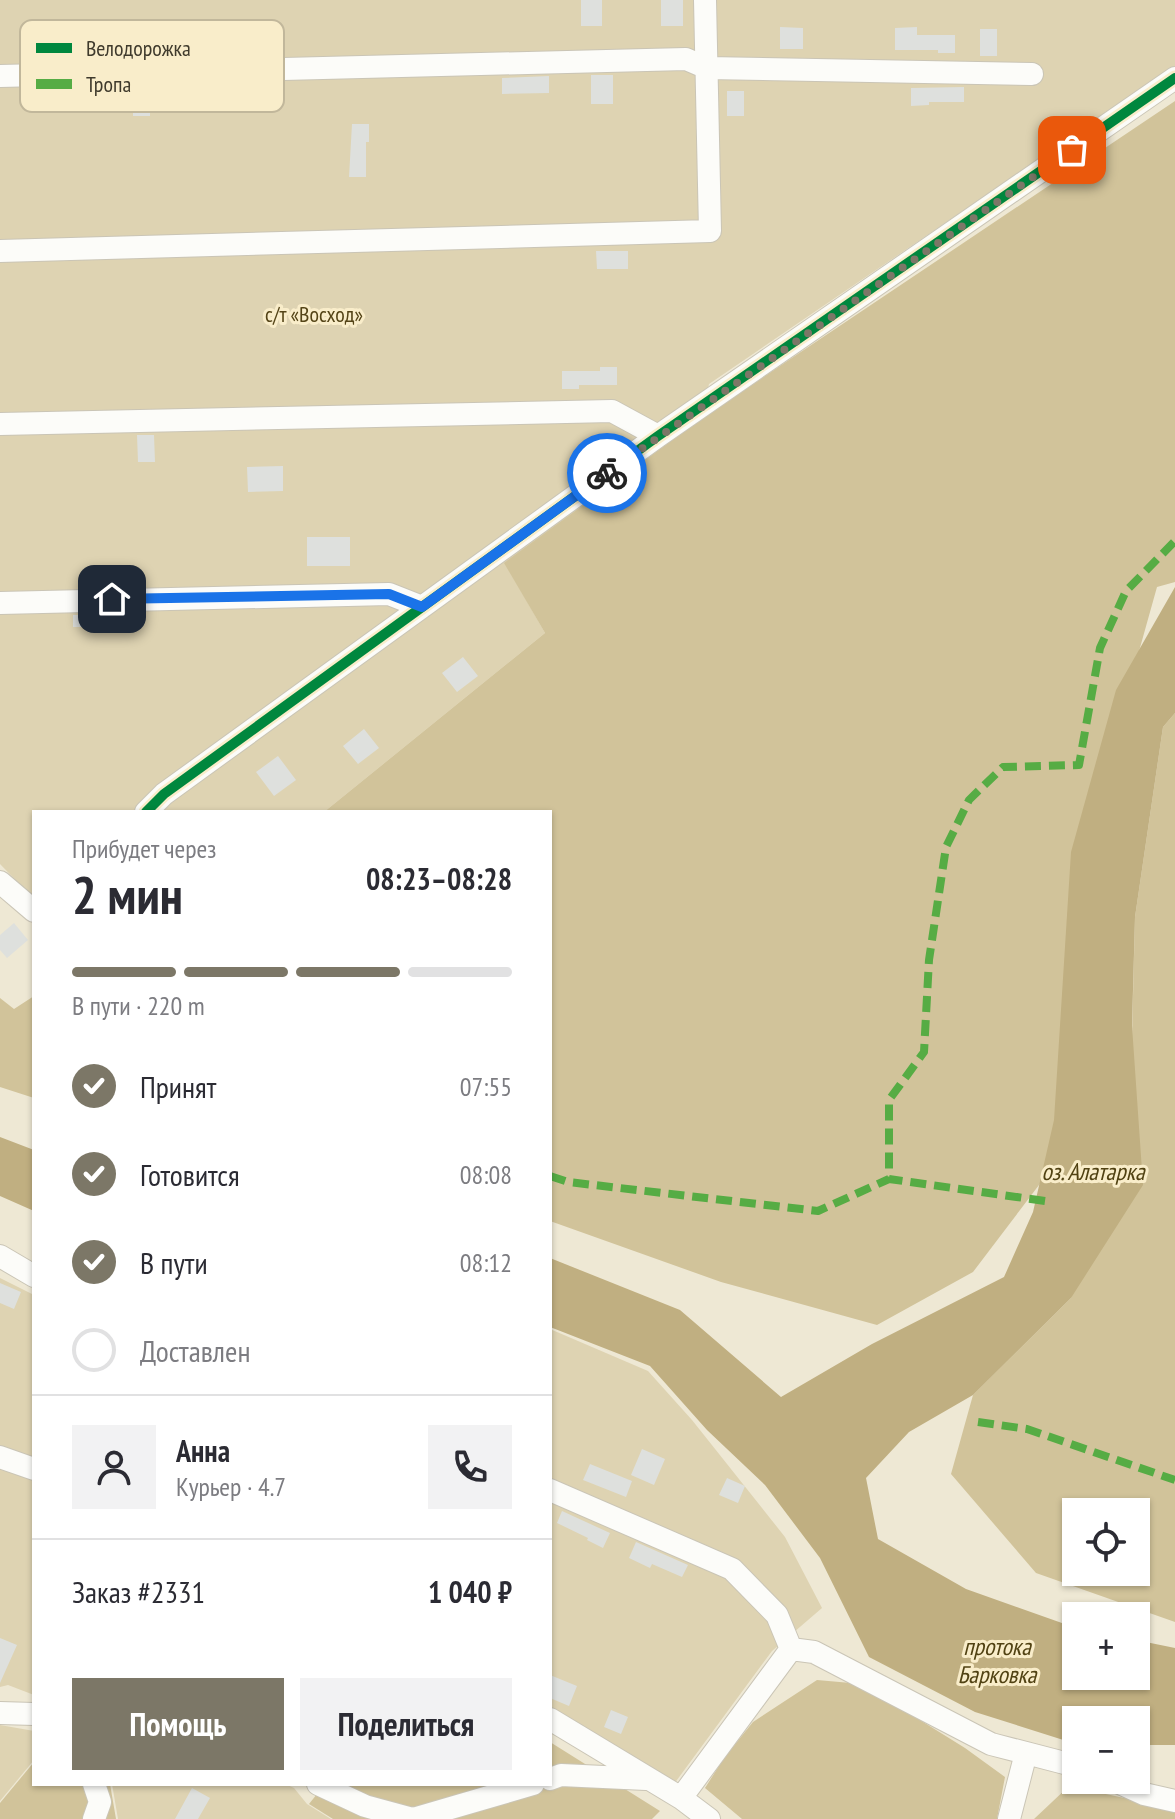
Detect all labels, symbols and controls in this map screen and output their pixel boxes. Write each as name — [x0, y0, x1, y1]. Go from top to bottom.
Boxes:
legend — [20, 20, 284, 112]
text: Велодорожка — [86, 34, 191, 62]
text: Тропа — [86, 70, 131, 98]
pin — [1038, 116, 1106, 184]
icon: bag — [1050, 128, 1094, 172]
park label: с/т «Восход» — [265, 300, 363, 328]
courier — [567, 433, 647, 513]
icon: bike — [585, 451, 629, 495]
pin — [78, 565, 146, 633]
icon: home — [90, 577, 134, 621]
text: Прибудет через — [72, 832, 216, 865]
text: 08:23–08:28 — [366, 859, 512, 898]
text: 2 мин — [72, 861, 183, 928]
text: В пути · 220 m — [72, 989, 205, 1022]
icon: check — [72, 1064, 116, 1108]
text: Принят — [140, 1067, 216, 1106]
text: 07:55 — [460, 1070, 512, 1103]
icon: check — [72, 1152, 116, 1196]
text: Готовится — [140, 1155, 240, 1194]
water label: оз. Алатарка — [1041, 1156, 1146, 1187]
text: 08:08 — [460, 1158, 512, 1191]
icon: check — [72, 1240, 116, 1284]
text: В пути — [140, 1243, 208, 1282]
text: 08:12 — [460, 1246, 512, 1279]
text: Доставлен — [140, 1331, 250, 1370]
button: person — [72, 1425, 156, 1509]
button: phone — [428, 1425, 512, 1509]
text: Анна — [176, 1431, 230, 1470]
text: Курьер · 4.7 — [176, 1470, 286, 1503]
map controls — [1062, 1498, 1150, 1794]
button: locate — [1062, 1498, 1150, 1586]
text: Заказ #2331 — [72, 1572, 205, 1611]
text: 1 040 ₽ — [428, 1572, 512, 1611]
button: + — [1062, 1602, 1150, 1690]
water label: протока Барковка — [958, 1631, 1038, 1690]
button: Помощь — [72, 1678, 284, 1770]
button: Поделиться — [300, 1678, 512, 1770]
button: − — [1062, 1706, 1150, 1794]

